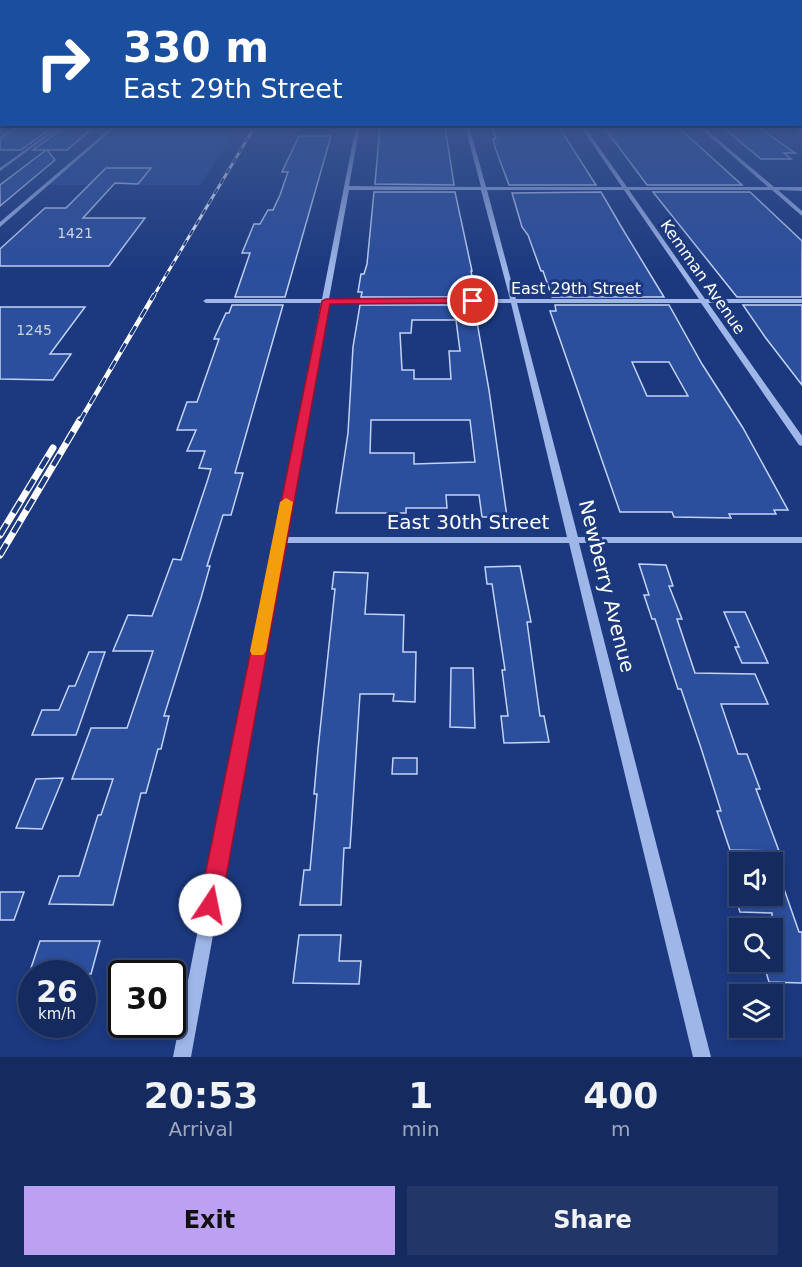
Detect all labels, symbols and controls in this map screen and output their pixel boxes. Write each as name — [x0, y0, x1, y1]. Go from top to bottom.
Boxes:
text: 330 m — [123, 23, 269, 72]
icon: right — [24, 24, 102, 102]
text: East 29th Street — [123, 73, 343, 104]
street label: Kemman Avenue — [656, 216, 750, 338]
house number: 1421 — [57, 225, 93, 241]
pin — [447, 275, 498, 326]
street label: East 29th Street — [511, 279, 641, 298]
icon: arrive — [456, 284, 489, 317]
house number: 1245 — [16, 322, 52, 338]
street label: Newberry Avenue — [574, 497, 640, 675]
street label: East 30th Street — [387, 510, 549, 534]
map controls — [729, 852, 783, 1038]
button: sound — [729, 852, 783, 906]
position arrow — [178, 873, 242, 937]
button: search — [729, 918, 783, 972]
speed limit sign: 30 — [108, 960, 186, 1038]
text: 26 — [36, 974, 78, 1009]
button: layers — [729, 984, 783, 1038]
text: km/h — [38, 1005, 76, 1023]
text: 20:53 — [144, 1075, 258, 1116]
text: 1 — [408, 1075, 433, 1116]
text: 400 — [583, 1075, 658, 1116]
text: Arrival — [168, 1117, 233, 1141]
text: min — [402, 1117, 440, 1141]
text: m — [611, 1117, 631, 1141]
button: Exit — [24, 1186, 395, 1255]
button: Share — [407, 1186, 778, 1255]

